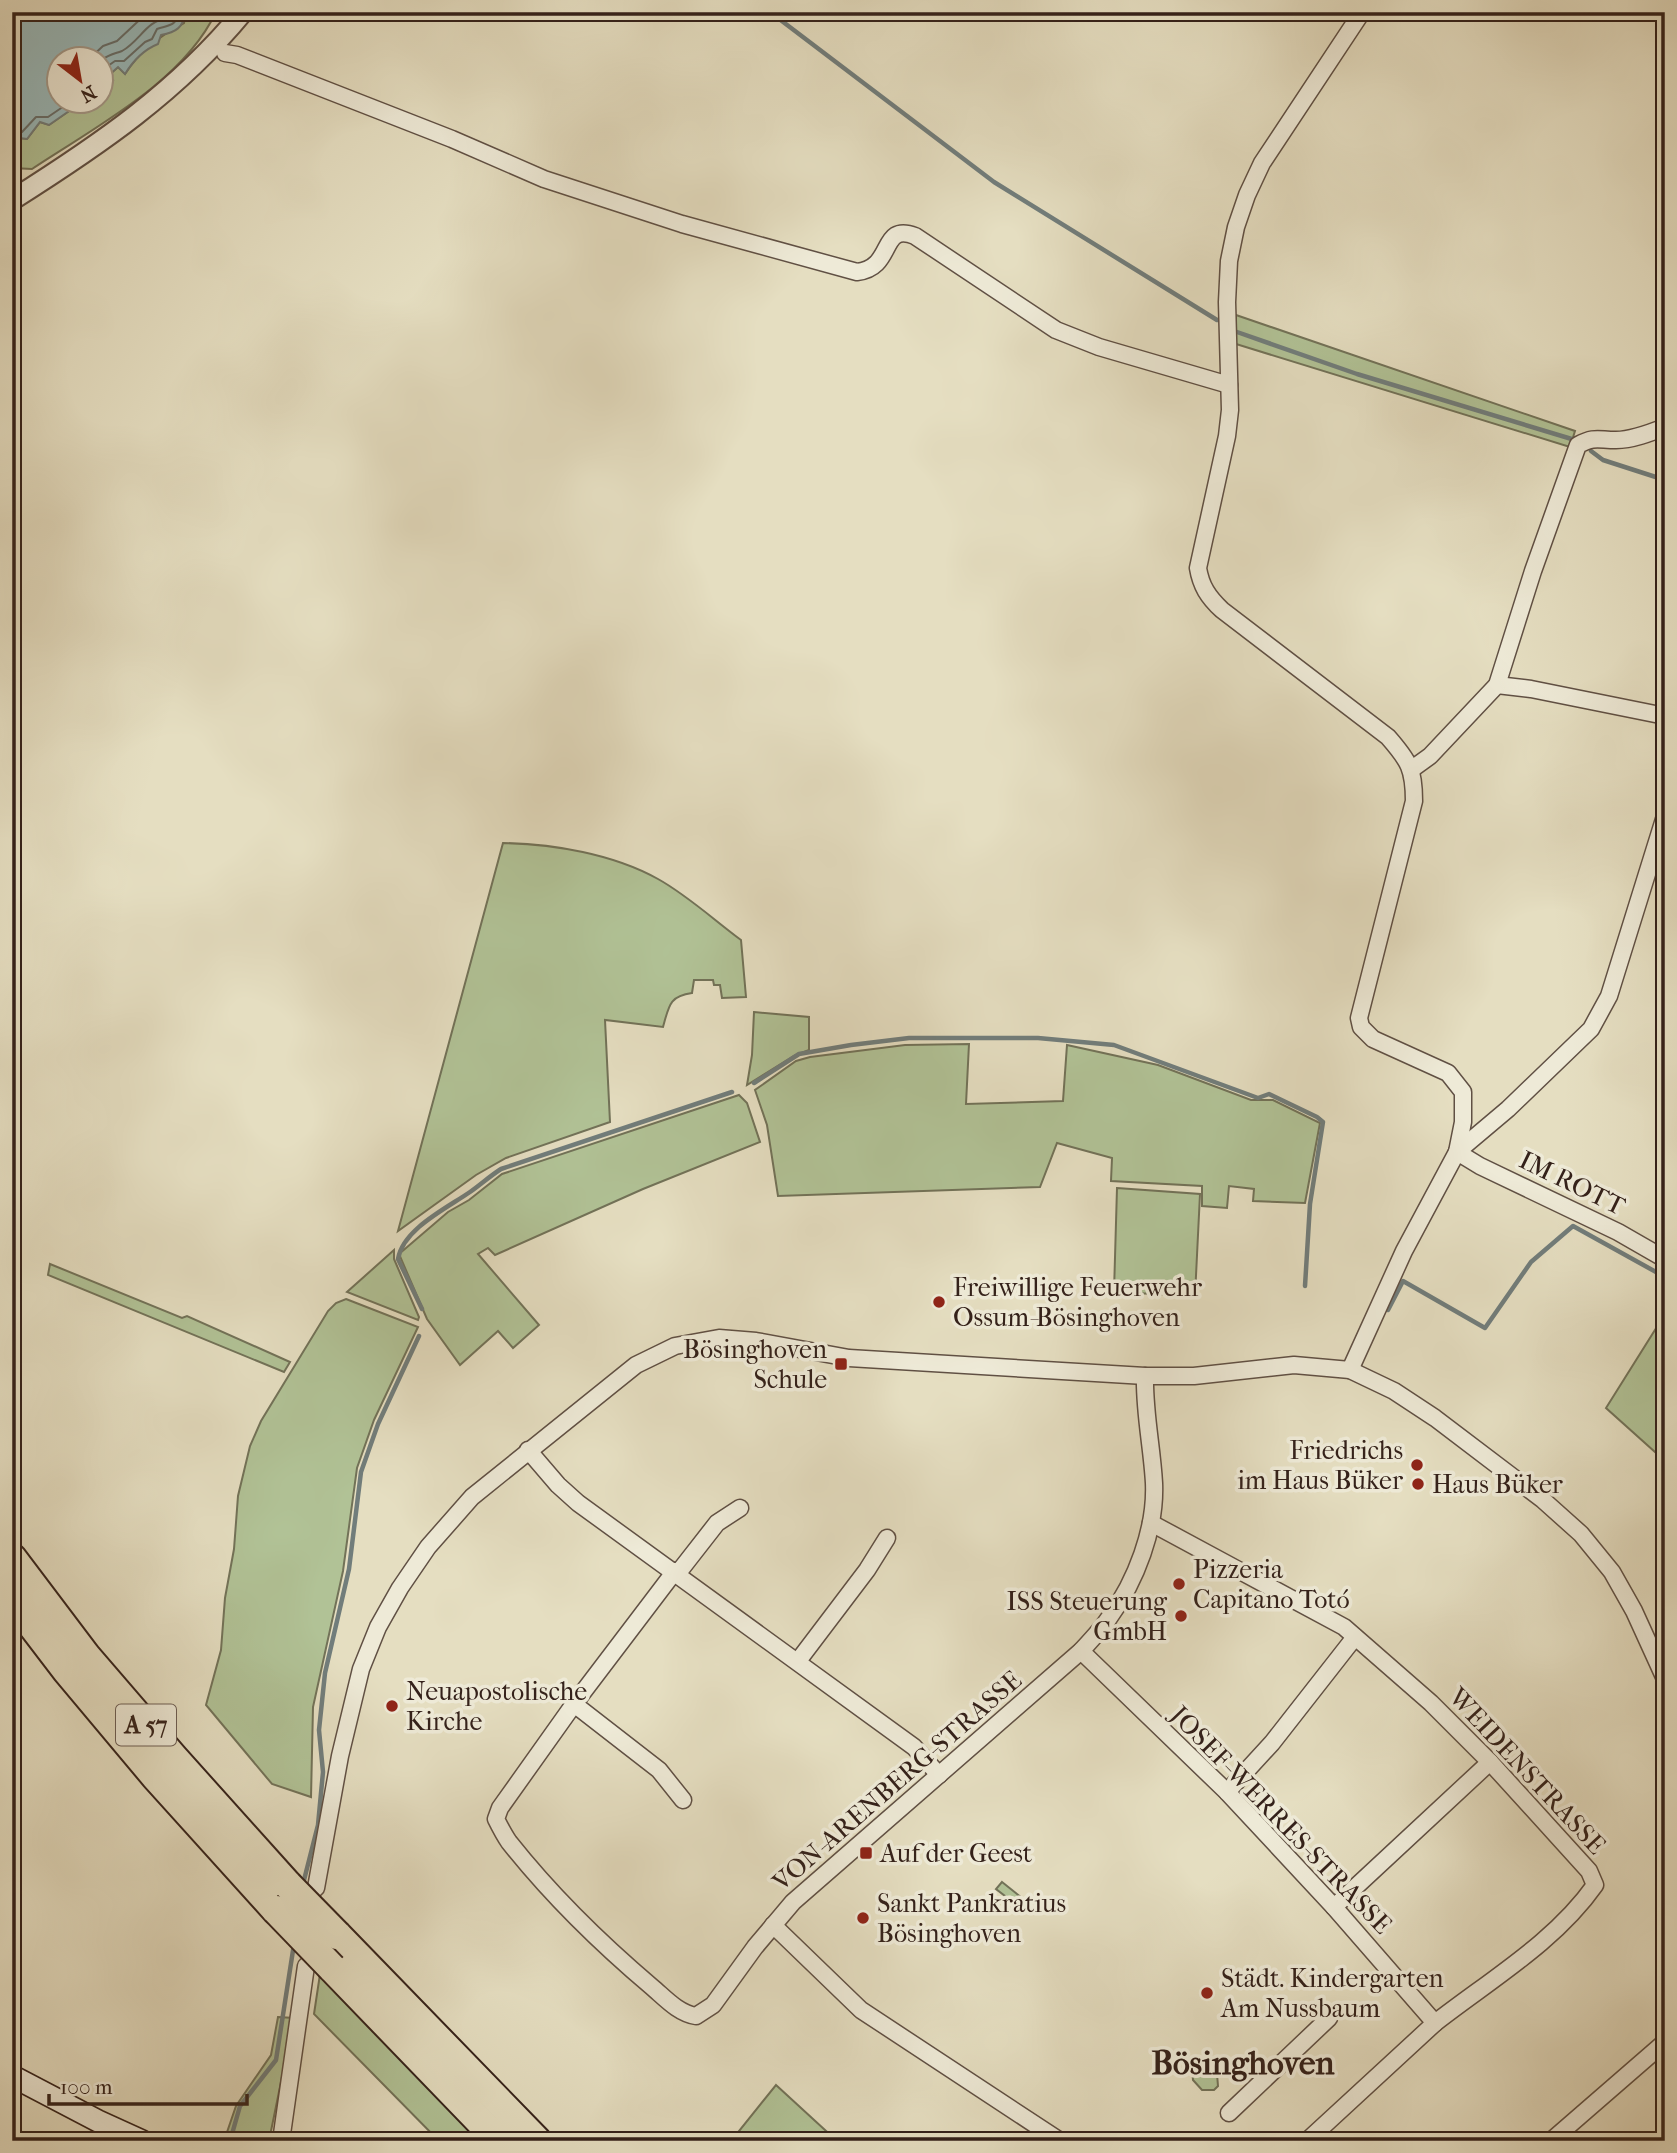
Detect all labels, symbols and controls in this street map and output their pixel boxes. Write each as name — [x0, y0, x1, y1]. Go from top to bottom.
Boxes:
north arrow — [46, 46, 116, 116]
text: N — [76, 81, 100, 107]
street label: IM ROTT — [1514, 1144, 1630, 1222]
place label: Freiwillige Feuerwehr Ossum-Bösinghoven — [953, 1272, 1202, 1333]
marker: Freiwillige Feuerwehr Ossum-Bösinghoven — [931, 1294, 947, 1310]
place label: Bösinghoven Schule — [683, 1334, 827, 1395]
marker: Bösinghoven Schule — [833, 1356, 849, 1372]
place label: Friedrichs im Haus Büker — [1237, 1435, 1403, 1496]
marker: Friedrichs im Haus Büker — [1409, 1457, 1425, 1473]
place label: Haus Büker — [1432, 1469, 1563, 1500]
marker: Haus Büker — [1410, 1476, 1426, 1492]
place label: Pizzeria Capitano Totó — [1193, 1554, 1350, 1615]
marker: Pizzeria Capitano Totó — [1171, 1576, 1187, 1592]
place label: ISS Steuerung GmbH — [1007, 1586, 1168, 1647]
marker: ISS Steuerung GmbH — [1173, 1608, 1189, 1624]
street label: VON-ARENBERG-STRASSE — [765, 1664, 1028, 1898]
place label: Neuapostolische Kirche — [406, 1676, 587, 1737]
street label: WEIDENSTRASSE — [1441, 1681, 1612, 1861]
marker: Neuapostolische Kirche — [384, 1698, 400, 1714]
street label: JOSEF-WERRES-STRASSE — [1163, 1698, 1398, 1940]
road number: A 57 — [116, 1704, 176, 1745]
place label: Auf der Geest — [879, 1838, 1033, 1869]
marker: Auf der Geest — [858, 1845, 874, 1861]
place label: Sankt Pankratius Bösinghoven — [877, 1888, 1066, 1949]
marker: Sankt Pankratius Bösinghoven — [855, 1910, 871, 1926]
place label: Städt. Kindergarten Am Nussbaum — [1220, 1963, 1444, 2024]
marker: Städt. Kindergarten Am Nussbaum — [1199, 1985, 1215, 2001]
district label: Bösinghoven — [1152, 2044, 1335, 2083]
scale bar — [49, 2062, 247, 2106]
text: 100 m — [60, 2075, 113, 2099]

